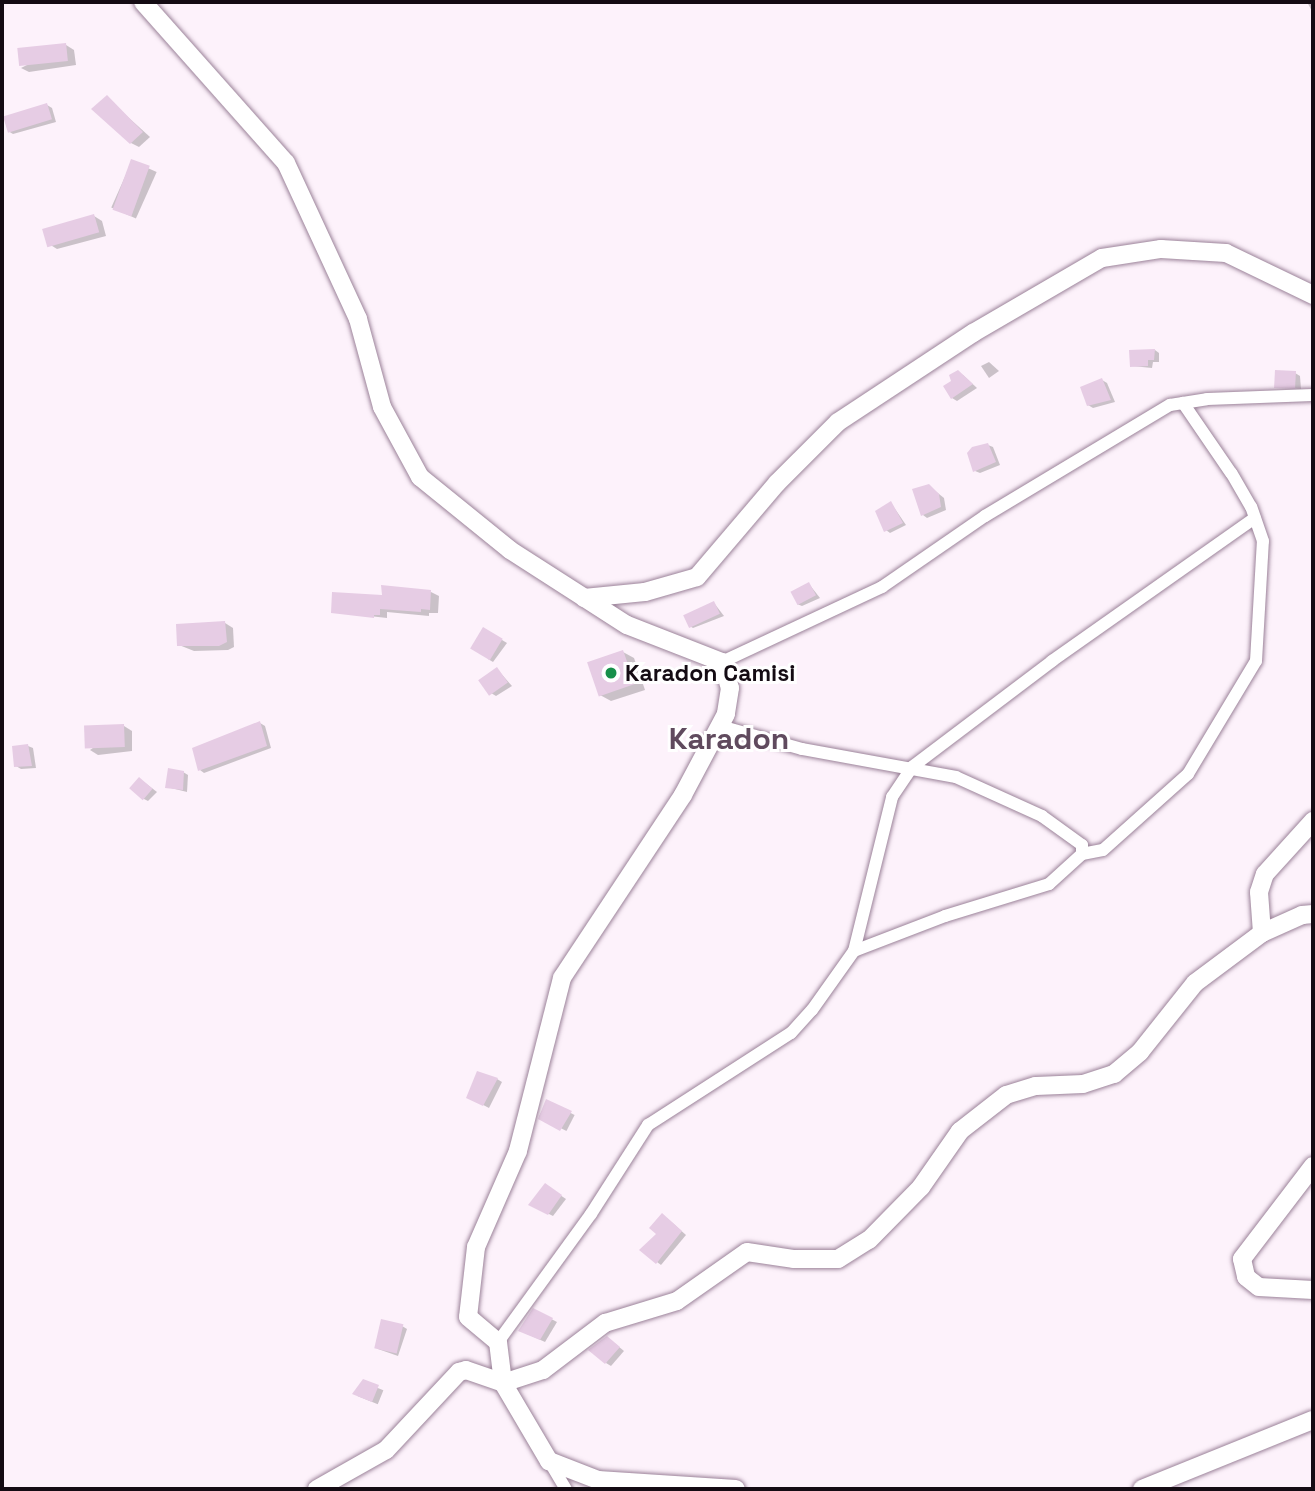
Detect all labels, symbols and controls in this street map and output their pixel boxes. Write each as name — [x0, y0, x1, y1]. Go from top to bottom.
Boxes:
place label: Karadon Camisi — [625, 659, 795, 687]
marker: Karadon Camisi — [603, 665, 619, 681]
district label: Karadon — [669, 721, 789, 757]

